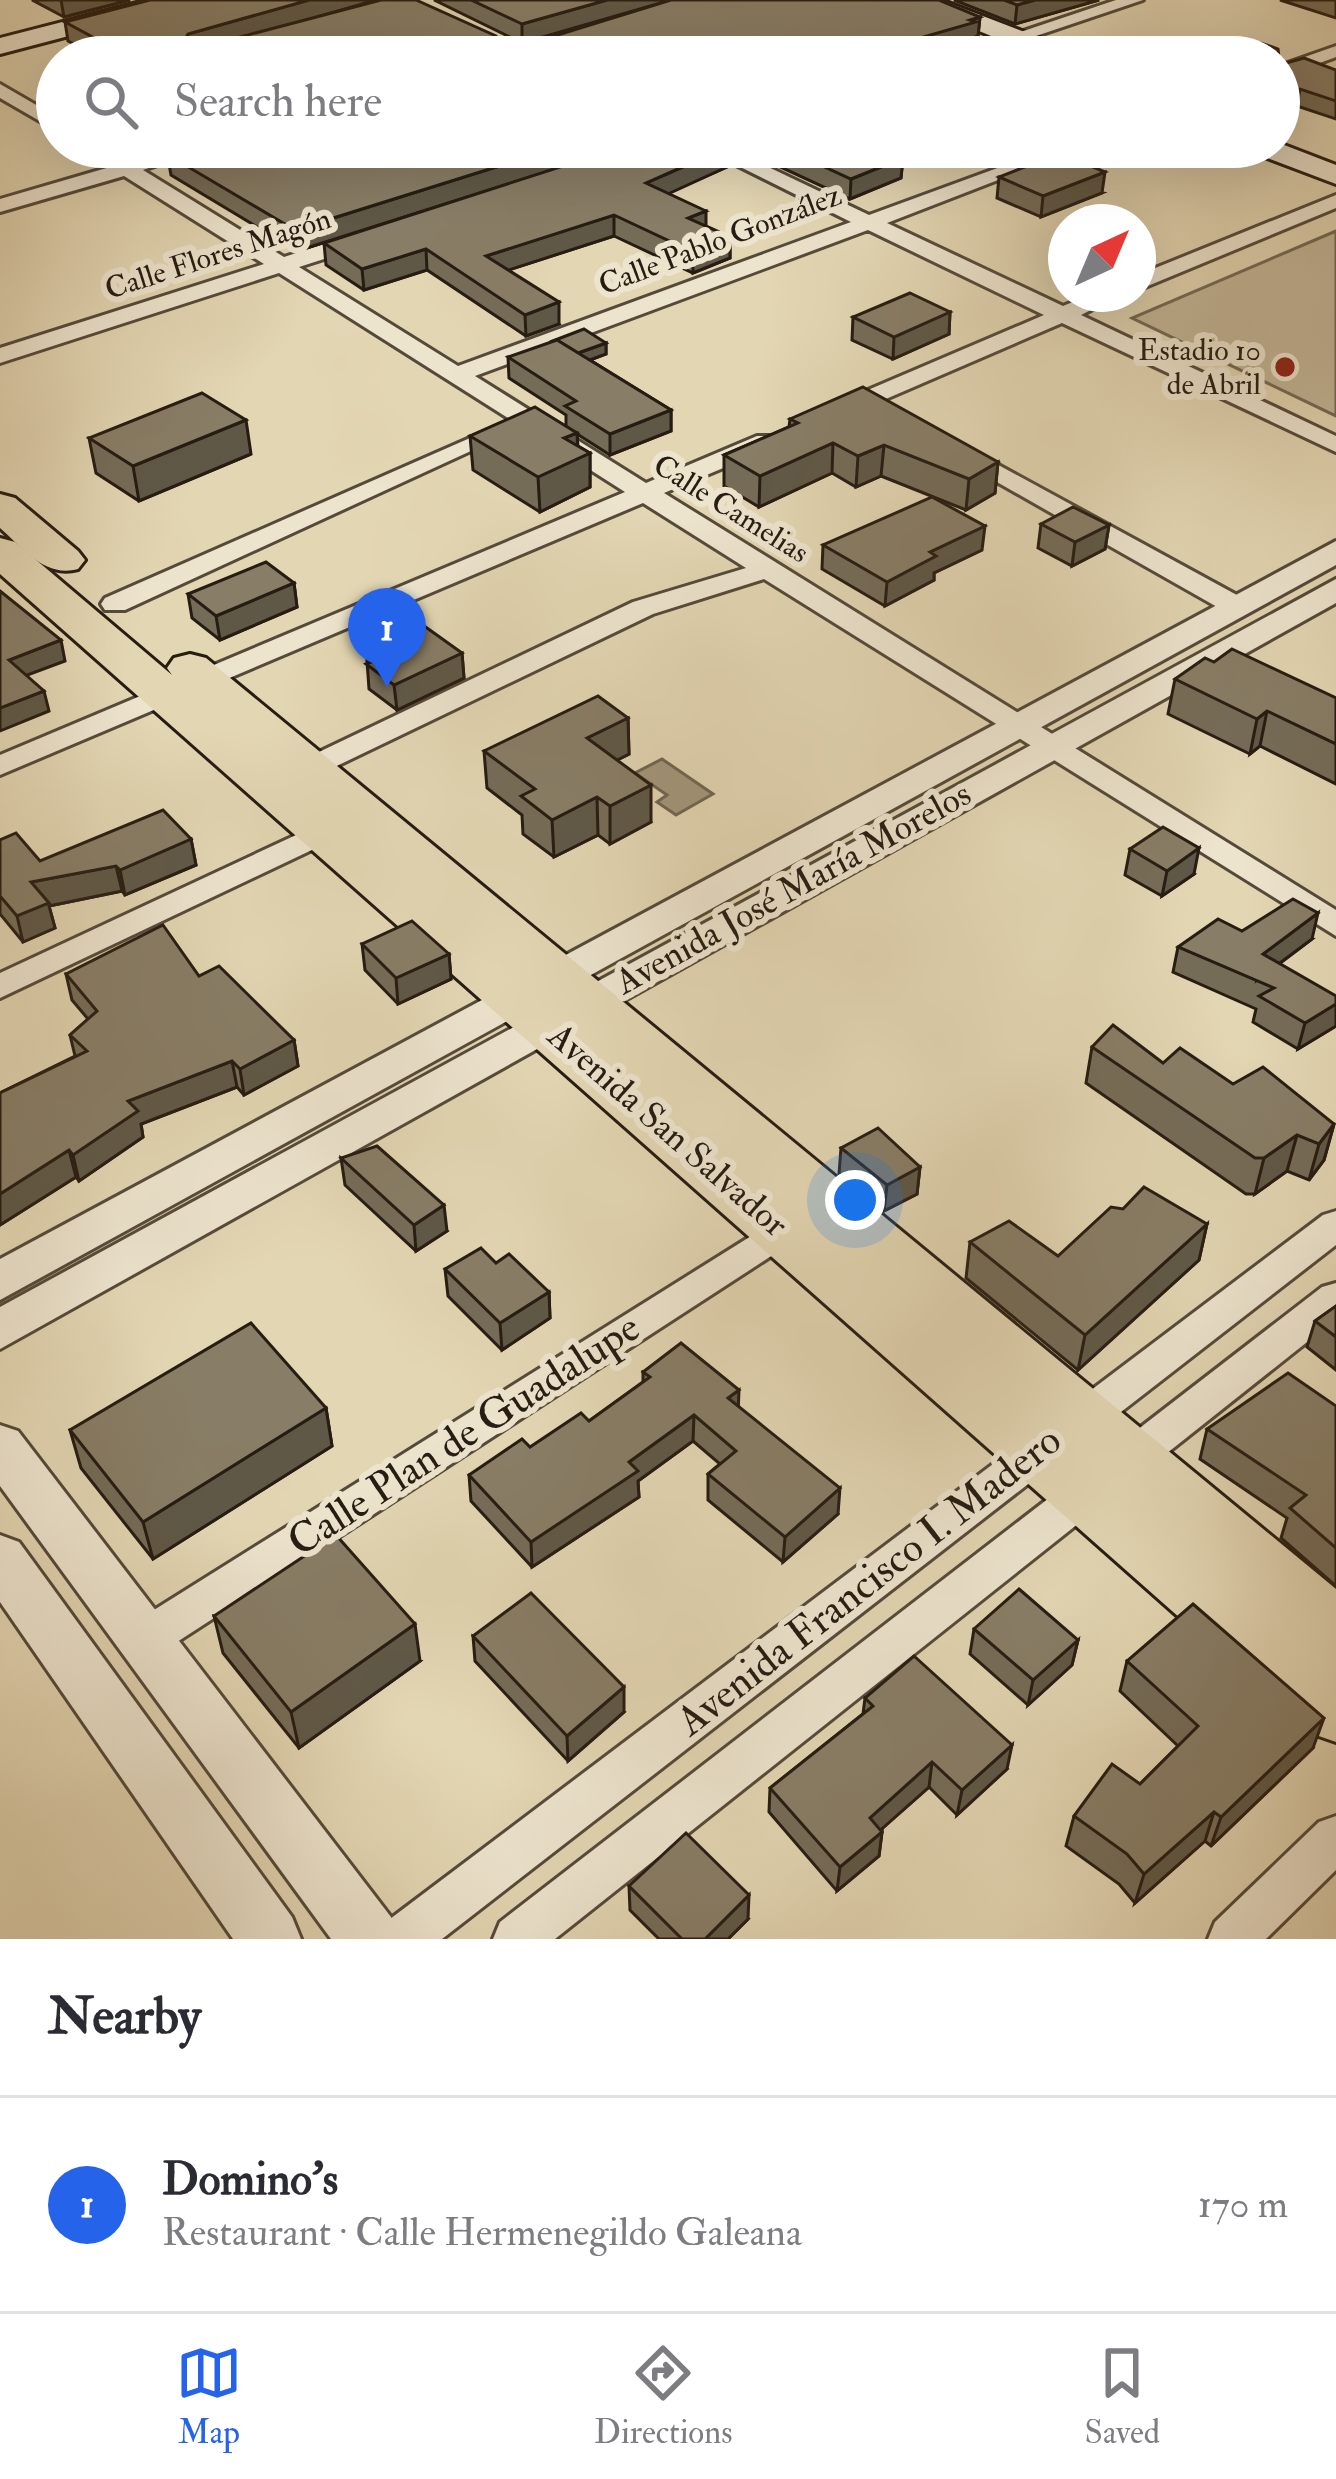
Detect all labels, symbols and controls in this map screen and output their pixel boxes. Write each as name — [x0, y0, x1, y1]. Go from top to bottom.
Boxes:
search box — [36, 36, 1300, 168]
icon: search — [78, 69, 144, 135]
text: Search here — [174, 74, 382, 130]
street label: Calle Pablo González — [593, 177, 847, 303]
street label: Calle Flores Magón — [100, 200, 336, 308]
north arrow — [1048, 204, 1156, 312]
place label: Estadio 10 de Abril — [1138, 332, 1261, 403]
marker: Estadio 10 de Abril — [1272, 354, 1298, 380]
street label: Calle Camelias — [646, 447, 816, 571]
pin: 1 — [348, 588, 426, 687]
street label: Avenida José María Morelos — [606, 771, 979, 1005]
street label: Avenida San Salvador — [538, 1013, 798, 1247]
your location — [825, 1170, 885, 1230]
street label: Calle Plan de Guadalupe — [278, 1302, 650, 1568]
street label: Avenida Francisco I. Madero — [665, 1415, 1072, 1748]
text: Nearby — [48, 1985, 201, 2049]
text: Domino's — [162, 2152, 338, 2208]
text: 1 — [80, 2180, 94, 2229]
text: 170 m — [1198, 2180, 1288, 2229]
text: Restaurant · Calle Hermenegildo Galeana — [162, 2208, 802, 2257]
tab: Map — [176, 2340, 242, 2453]
tab: Directions — [594, 2340, 733, 2453]
tab: Saved — [1085, 2340, 1160, 2453]

